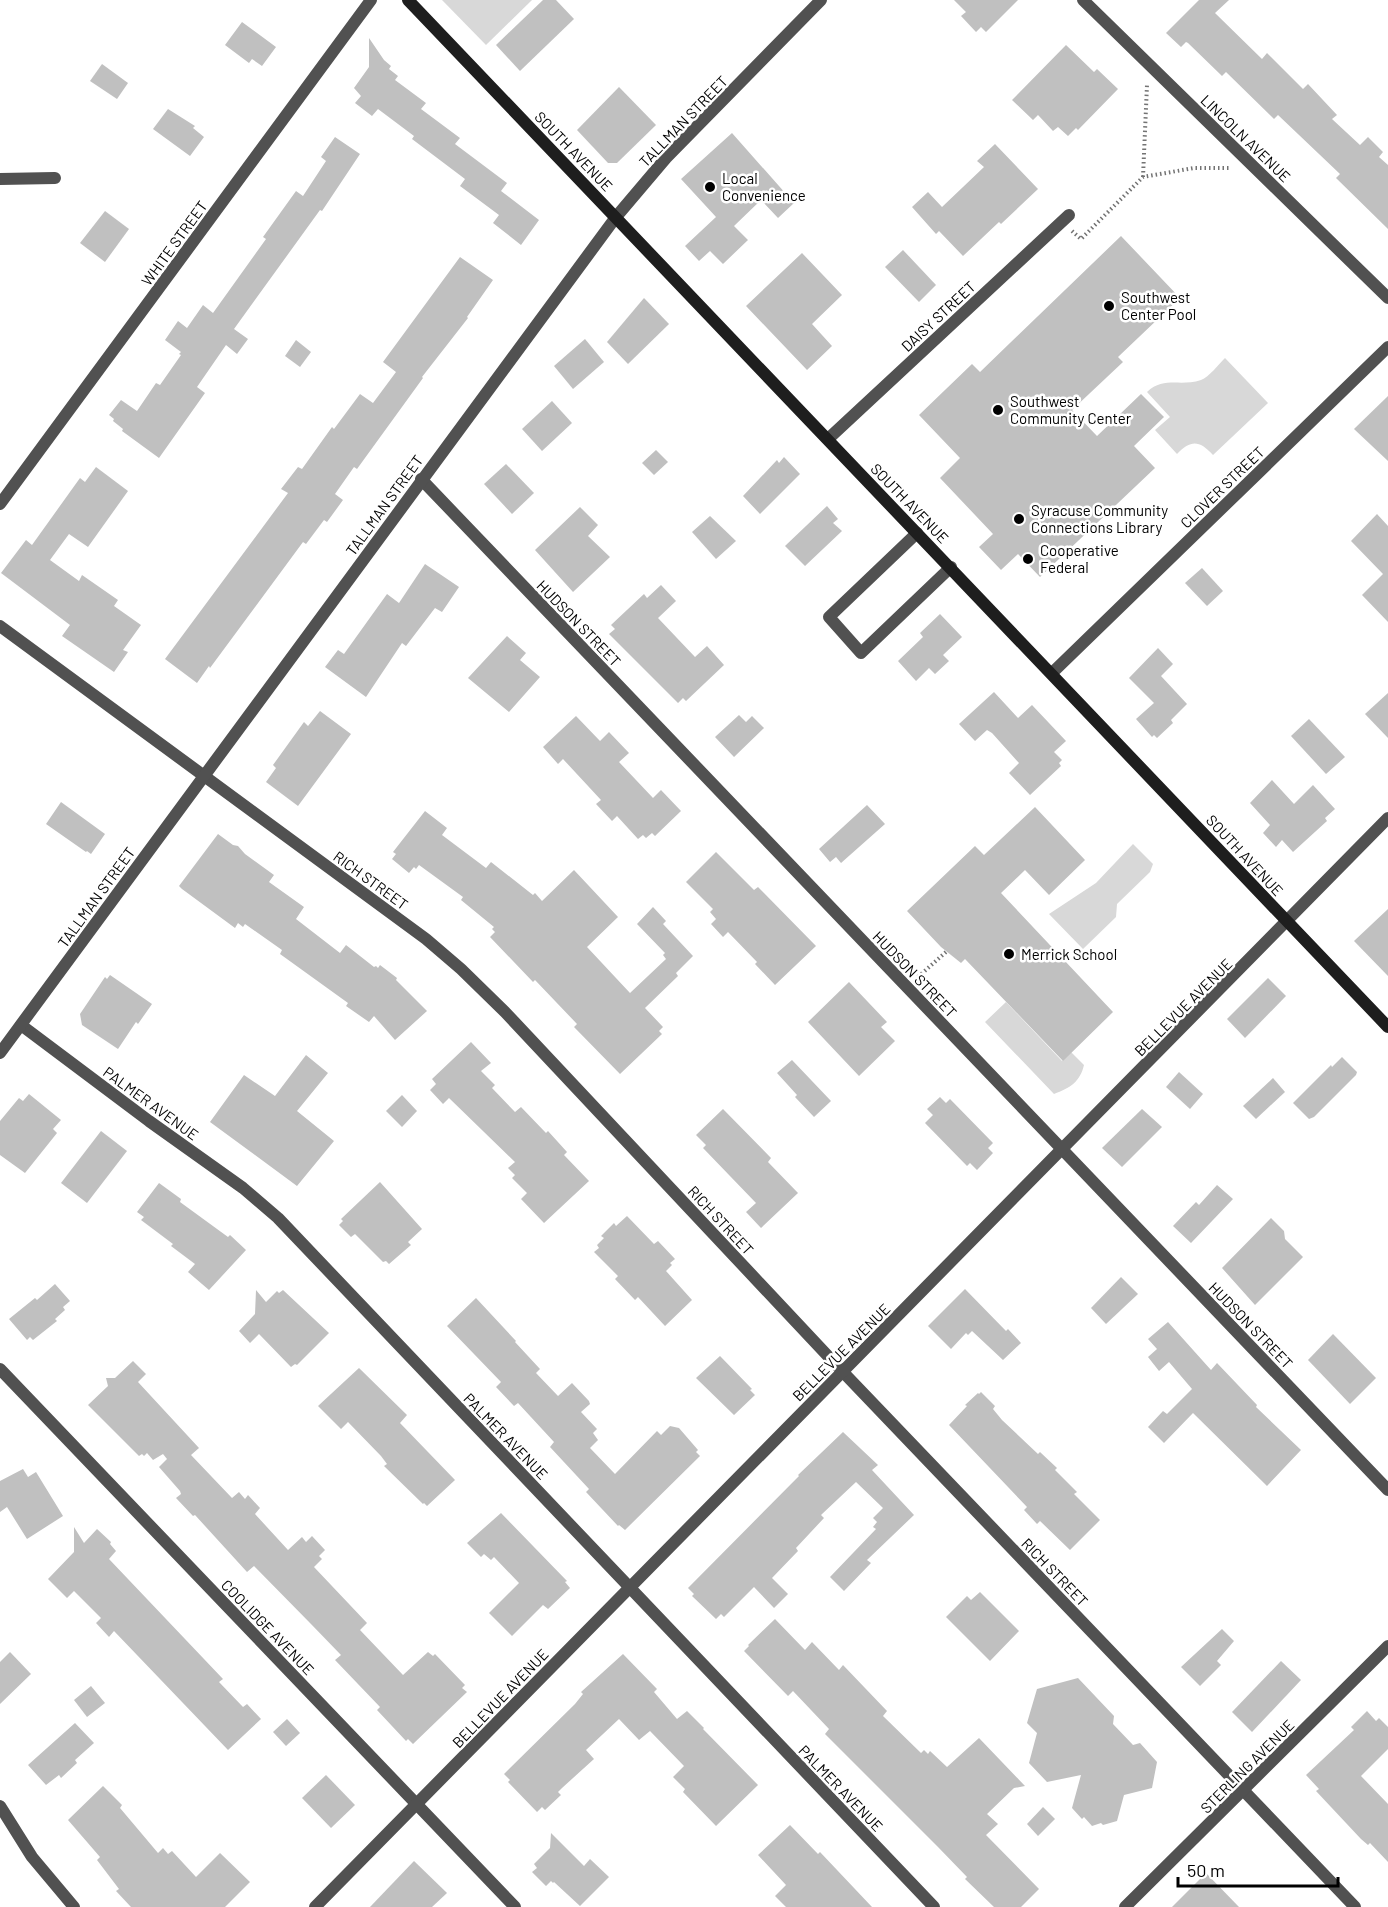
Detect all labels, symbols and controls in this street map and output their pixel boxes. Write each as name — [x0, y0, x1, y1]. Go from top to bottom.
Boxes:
street label: TALLMAN STREET — [635, 72, 731, 170]
street label: LINCOLN AVENUE — [1197, 91, 1295, 185]
street label: SOUTH AVENUE — [531, 107, 617, 195]
place label: Local Convenience — [722, 169, 806, 204]
marker: Local Convenience — [703, 180, 717, 194]
street label: WHITE STREET — [137, 197, 211, 289]
street label: DAISY STREET — [897, 277, 979, 355]
place label: Southwest Center Pool — [1121, 288, 1196, 323]
marker: Southwest Center Pool — [1102, 299, 1116, 313]
place label: Southwest Community Center — [1010, 392, 1132, 427]
marker: Southwest Community Center — [991, 403, 1005, 417]
street label: CLOVER STREET — [1176, 442, 1268, 532]
street label: TALLMAN STREET — [342, 451, 426, 559]
street label: SOUTH AVENUE — [867, 459, 953, 547]
place label: Syracuse Community Connections Library — [1031, 501, 1168, 536]
marker: Syracuse Community Connections Library — [1012, 512, 1026, 526]
place label: Cooperative Federal — [1040, 541, 1119, 576]
marker: Cooperative Federal — [1021, 552, 1035, 566]
street label: HUDSON STREET — [533, 576, 625, 670]
street label: SOUTH AVENUE — [1203, 811, 1287, 899]
street label: TALLMAN STREET — [54, 843, 138, 951]
street label: RICH STREET — [330, 847, 412, 913]
street label: HUDSON STREET — [869, 927, 961, 1021]
place label: Merrick School — [1021, 945, 1117, 963]
marker: Merrick School — [1002, 947, 1016, 961]
street label: BELLEVUE AVENUE — [1131, 955, 1235, 1059]
street label: PALMER AVENUE — [100, 1062, 202, 1144]
street label: RICH STREET — [684, 1182, 758, 1258]
street label: HUDSON STREET — [1205, 1278, 1297, 1372]
street label: BELLEVUE AVENUE — [789, 1300, 893, 1404]
street label: PALMER AVENUE — [460, 1389, 552, 1483]
street label: RICH STREET — [1018, 1534, 1092, 1610]
street label: COOLIDGE AVENUE — [218, 1576, 318, 1678]
street label: BELLEVUE AVENUE — [448, 1645, 552, 1751]
street label: STERLING AVENUE — [1196, 1715, 1298, 1817]
street label: PALMER AVENUE — [795, 1741, 887, 1835]
scale bar — [1178, 1850, 1338, 1888]
text: 50 m — [1187, 1859, 1225, 1881]

